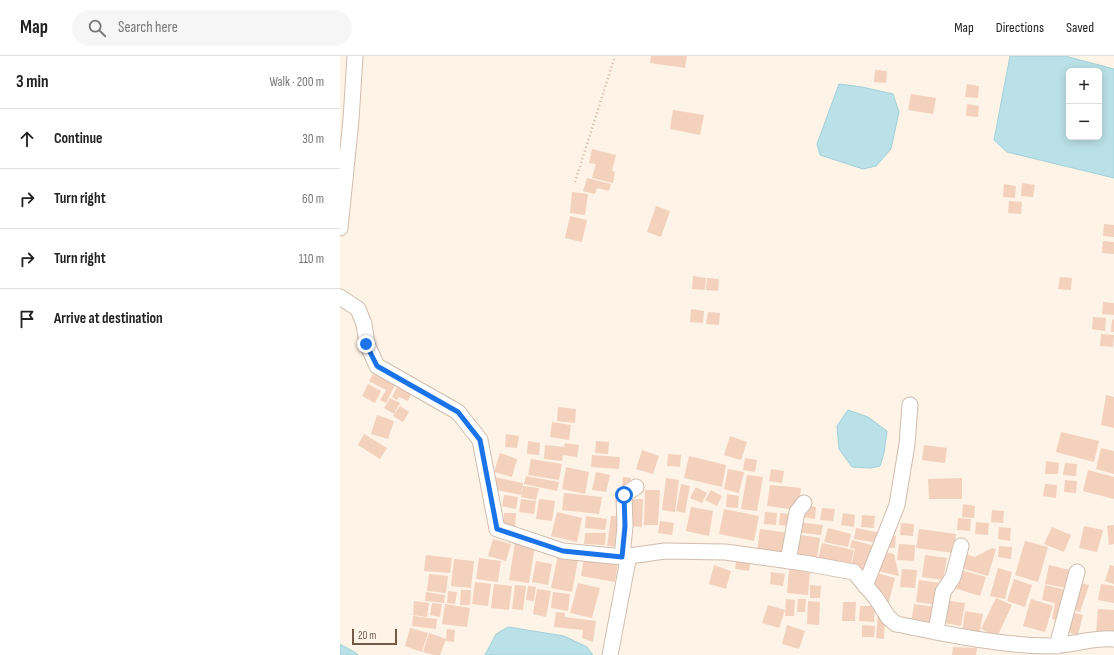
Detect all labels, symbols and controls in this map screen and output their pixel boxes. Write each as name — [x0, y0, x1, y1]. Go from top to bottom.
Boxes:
search box — [72, 10, 352, 46]
text: Map — [20, 16, 48, 39]
icon: search — [86, 17, 108, 39]
text: Search here — [118, 18, 178, 37]
text: Map — [954, 19, 974, 36]
text: Directions — [996, 19, 1044, 36]
text: Saved — [1066, 19, 1094, 36]
map controls — [1066, 68, 1102, 140]
button: + — [1066, 68, 1102, 104]
text: 3 min — [16, 72, 49, 92]
text: Walk · 200 m — [269, 74, 324, 90]
button: − — [1066, 104, 1102, 140]
icon: ahead — [16, 128, 38, 150]
text: Continue — [54, 129, 103, 148]
text: 30 m — [302, 131, 324, 147]
icon: right — [16, 188, 38, 210]
text: Turn right — [54, 189, 106, 208]
text: 60 m — [302, 191, 324, 207]
icon: right — [16, 248, 38, 270]
text: Turn right — [54, 249, 106, 268]
text: 110 m — [299, 251, 324, 267]
icon: arrive — [16, 308, 38, 330]
text: Arrive at destination — [54, 309, 163, 328]
route end — [357, 335, 375, 353]
route start — [615, 486, 633, 504]
scale bar — [352, 627, 397, 646]
text: 20 m — [358, 629, 376, 642]

